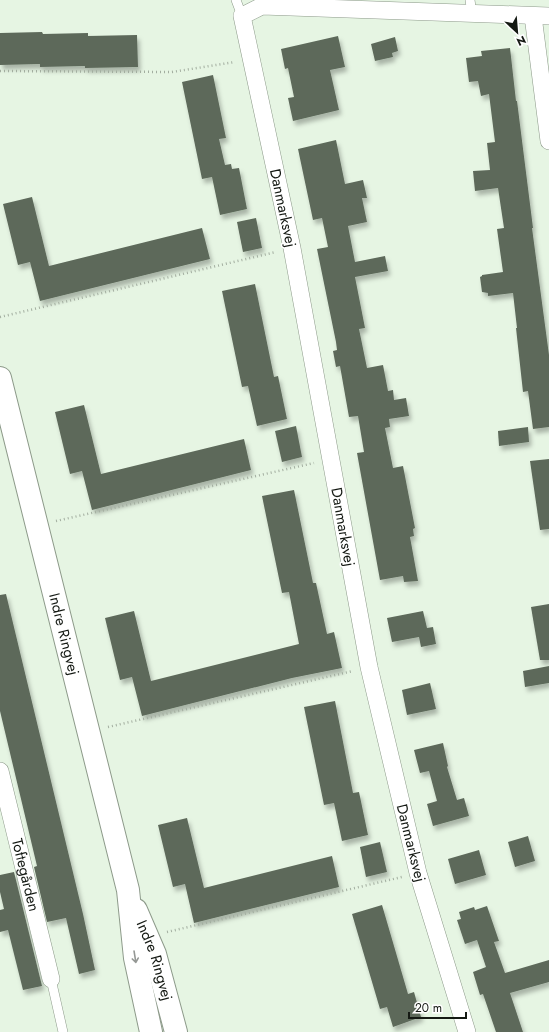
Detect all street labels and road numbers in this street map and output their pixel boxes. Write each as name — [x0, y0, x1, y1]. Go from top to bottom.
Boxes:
street label: Danmarksvej — [264, 167, 302, 249]
street label: Danmarksvej — [325, 486, 361, 568]
street label: Indre Ringvej — [43, 591, 85, 678]
street label: Danmarksvej — [391, 802, 431, 884]
street label: Toftegården — [6, 836, 45, 914]
street label: Indre Ringvej — [131, 917, 178, 1003]

